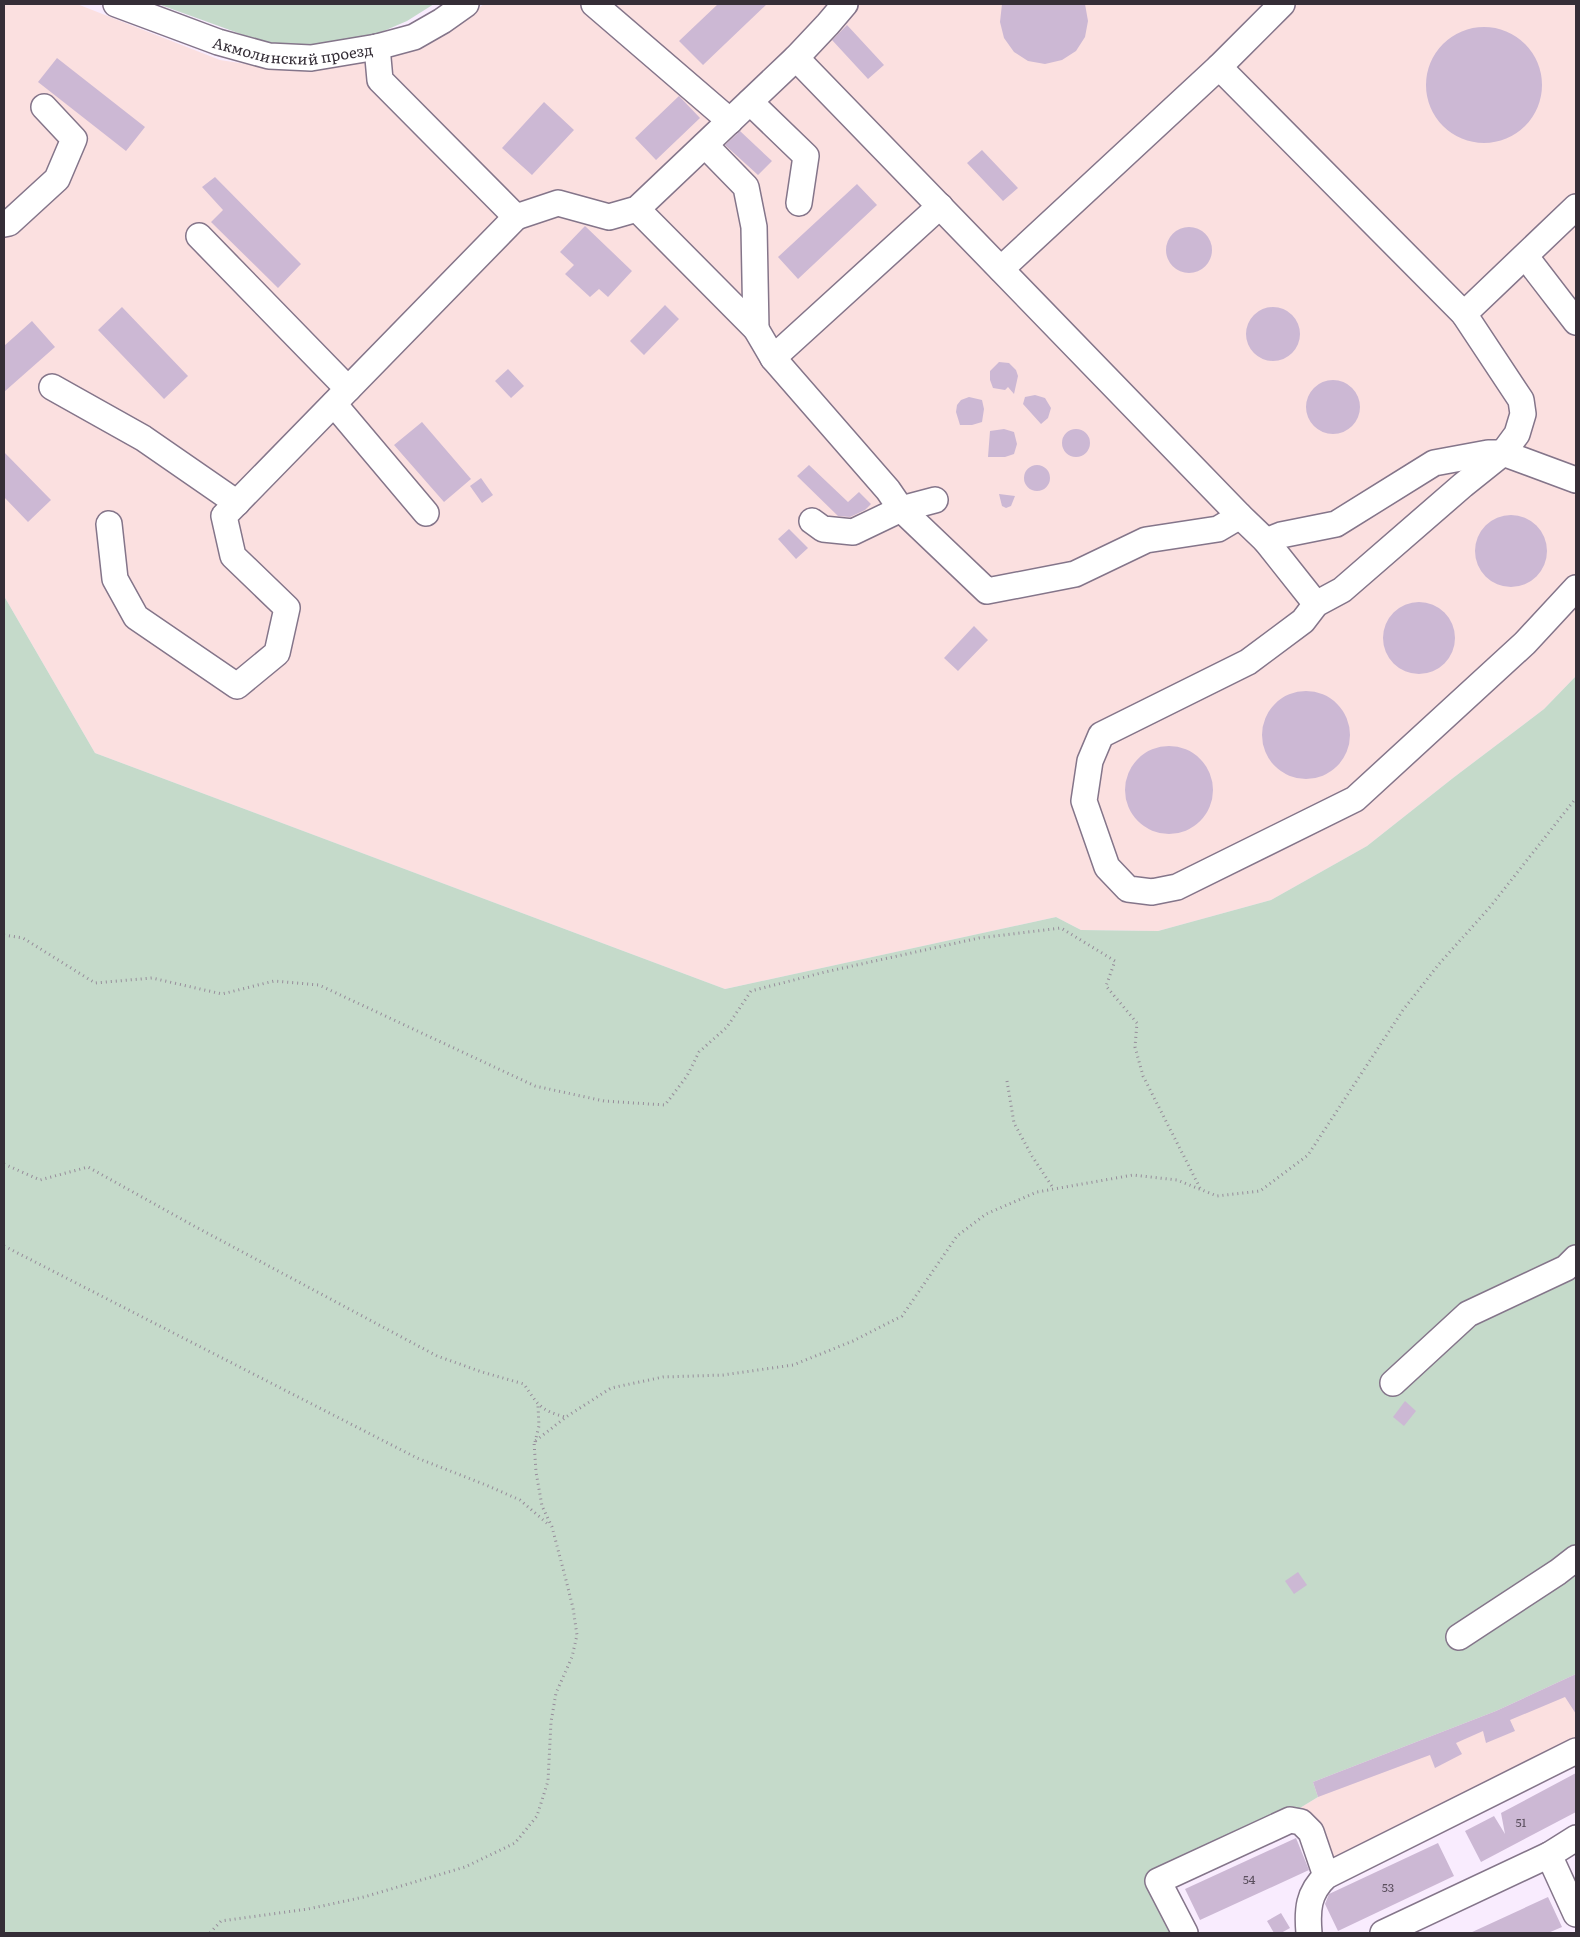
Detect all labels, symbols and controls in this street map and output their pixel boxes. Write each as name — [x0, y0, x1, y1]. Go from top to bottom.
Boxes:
street label: Акмолинский проезд — [210, 30, 374, 70]
house number: 51 — [1516, 1813, 1527, 1831]
house number: 54 — [1243, 1870, 1256, 1888]
house number: 53 — [1382, 1878, 1394, 1896]

